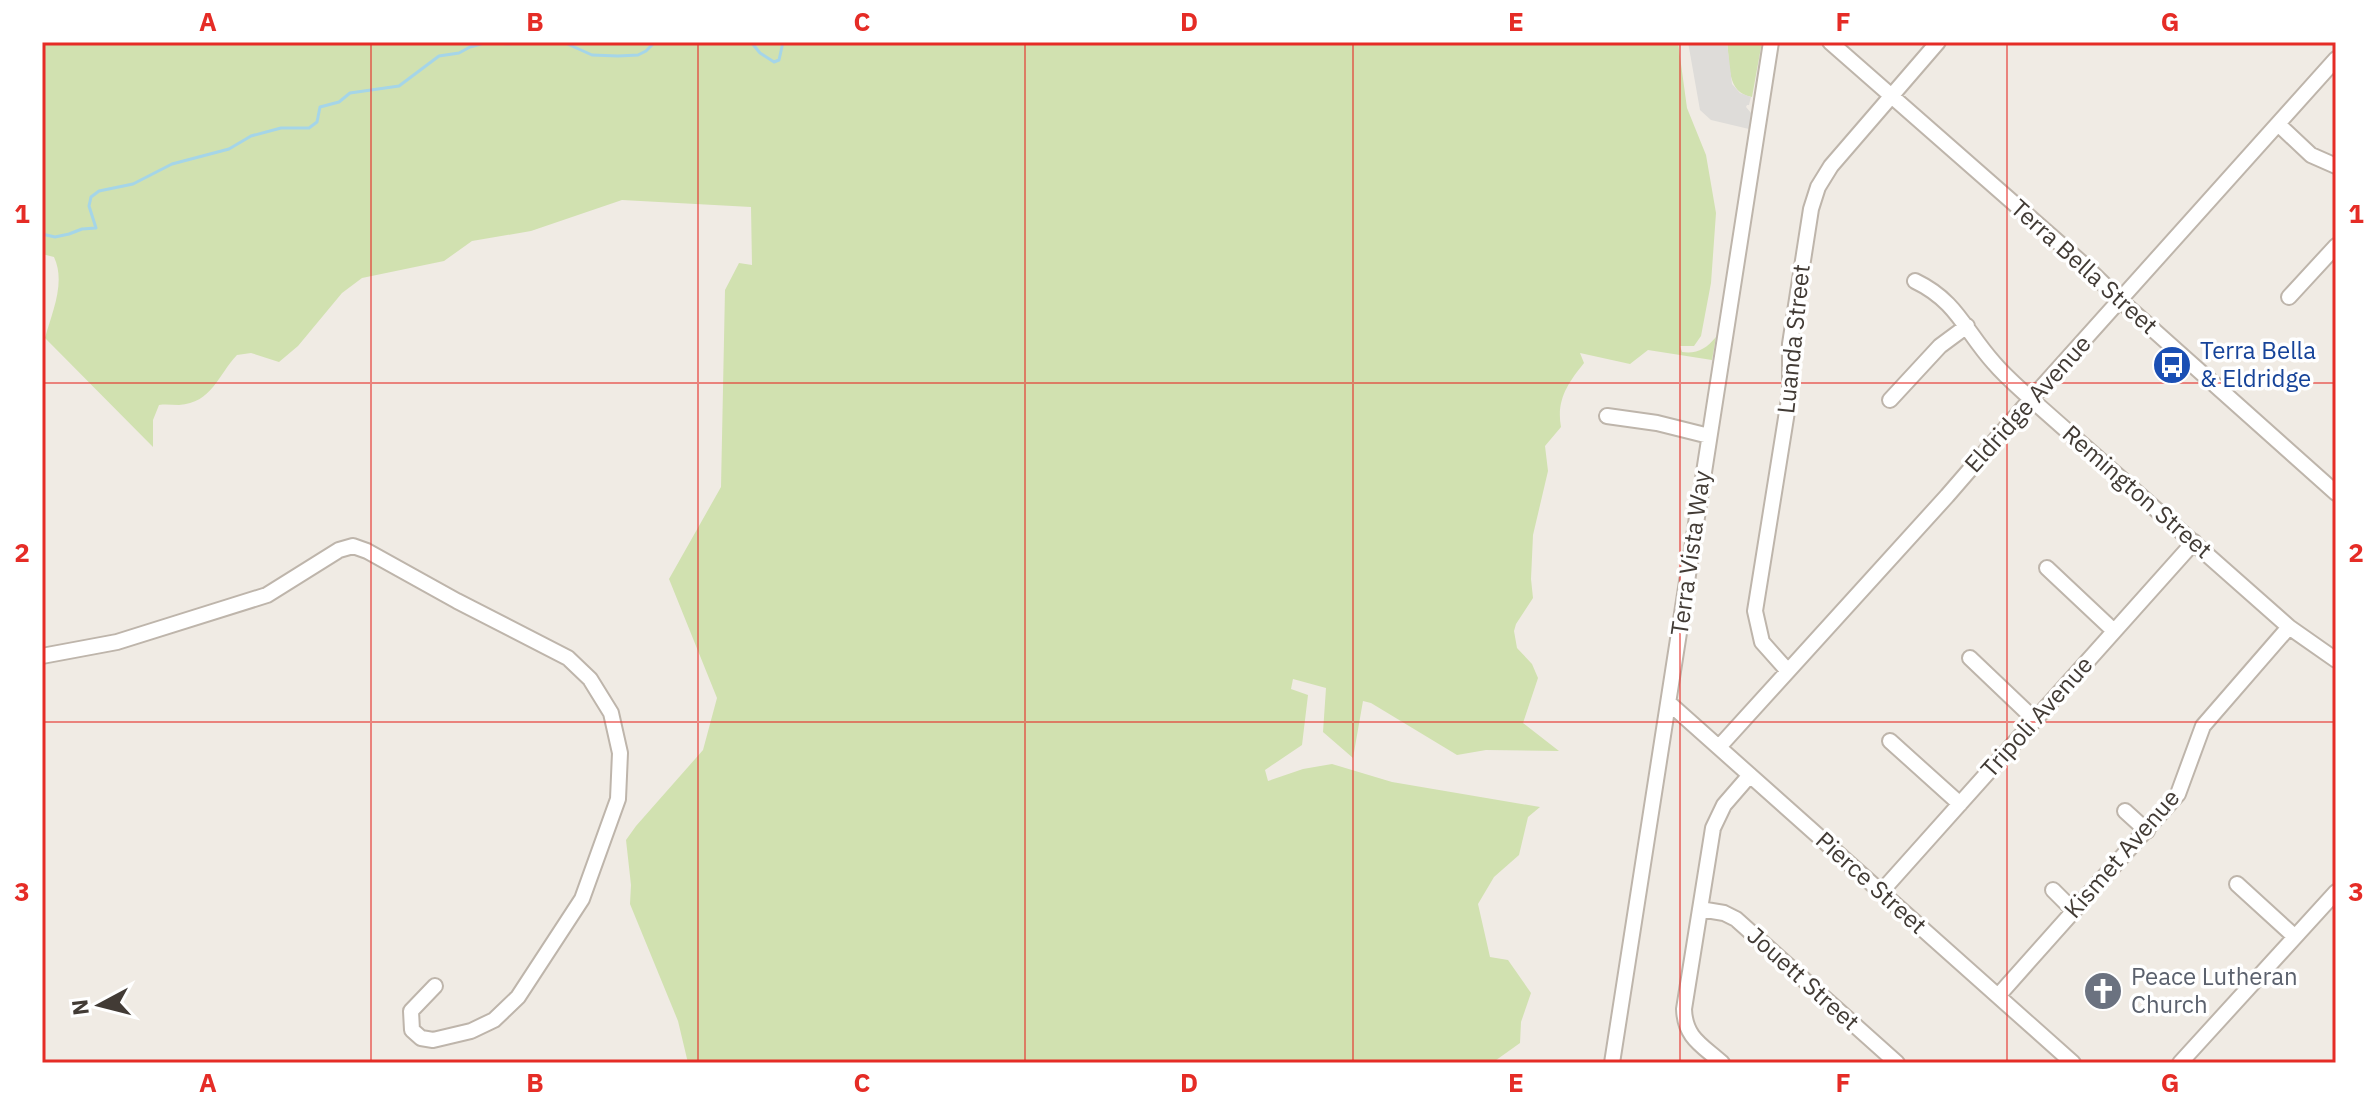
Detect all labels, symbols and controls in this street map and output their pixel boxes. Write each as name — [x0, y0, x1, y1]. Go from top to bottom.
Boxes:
text: A — [199, 4, 217, 38]
text: B — [526, 4, 544, 38]
text: C — [854, 4, 871, 38]
text: D — [1180, 4, 1198, 38]
text: E — [1508, 4, 1524, 38]
text: F — [1835, 4, 1851, 38]
text: G — [2161, 4, 2179, 38]
street label: Terra Bella Street — [2004, 192, 2165, 341]
text: 1 — [14, 196, 30, 230]
text: 1 — [2348, 196, 2364, 230]
street label: Luanda Street — [1769, 263, 1817, 415]
street label: Eldridge Avenue — [1957, 328, 2098, 479]
place label: Terra Bella & Eldridge — [2200, 334, 2316, 394]
bus stop icon: Terra Bella & Eldridge — [2151, 344, 2193, 386]
street label: Remington Street — [2056, 417, 2219, 565]
street label: Terra Vista Way — [1663, 468, 1717, 637]
text: 2 — [14, 535, 30, 569]
text: 2 — [2348, 535, 2364, 569]
street label: Tripoli Avenue — [1973, 649, 2099, 784]
street label: Kismet Avenue — [2056, 782, 2186, 925]
street label: Pierce Street — [1809, 824, 1934, 941]
text: 3 — [14, 874, 30, 908]
text: 3 — [2348, 874, 2364, 908]
street label: Jouett Street — [1741, 919, 1867, 1037]
place label: Peace Lutheran Church — [2131, 960, 2298, 1020]
north arrow — [60, 965, 140, 1045]
church icon: Peace Lutheran Church — [2082, 970, 2124, 1012]
text: N — [64, 998, 95, 1017]
text: A — [199, 1065, 217, 1099]
text: B — [526, 1065, 544, 1099]
text: C — [854, 1065, 871, 1099]
text: D — [1180, 1065, 1198, 1099]
text: E — [1508, 1065, 1524, 1099]
text: F — [1835, 1065, 1851, 1099]
text: G — [2161, 1065, 2179, 1099]

